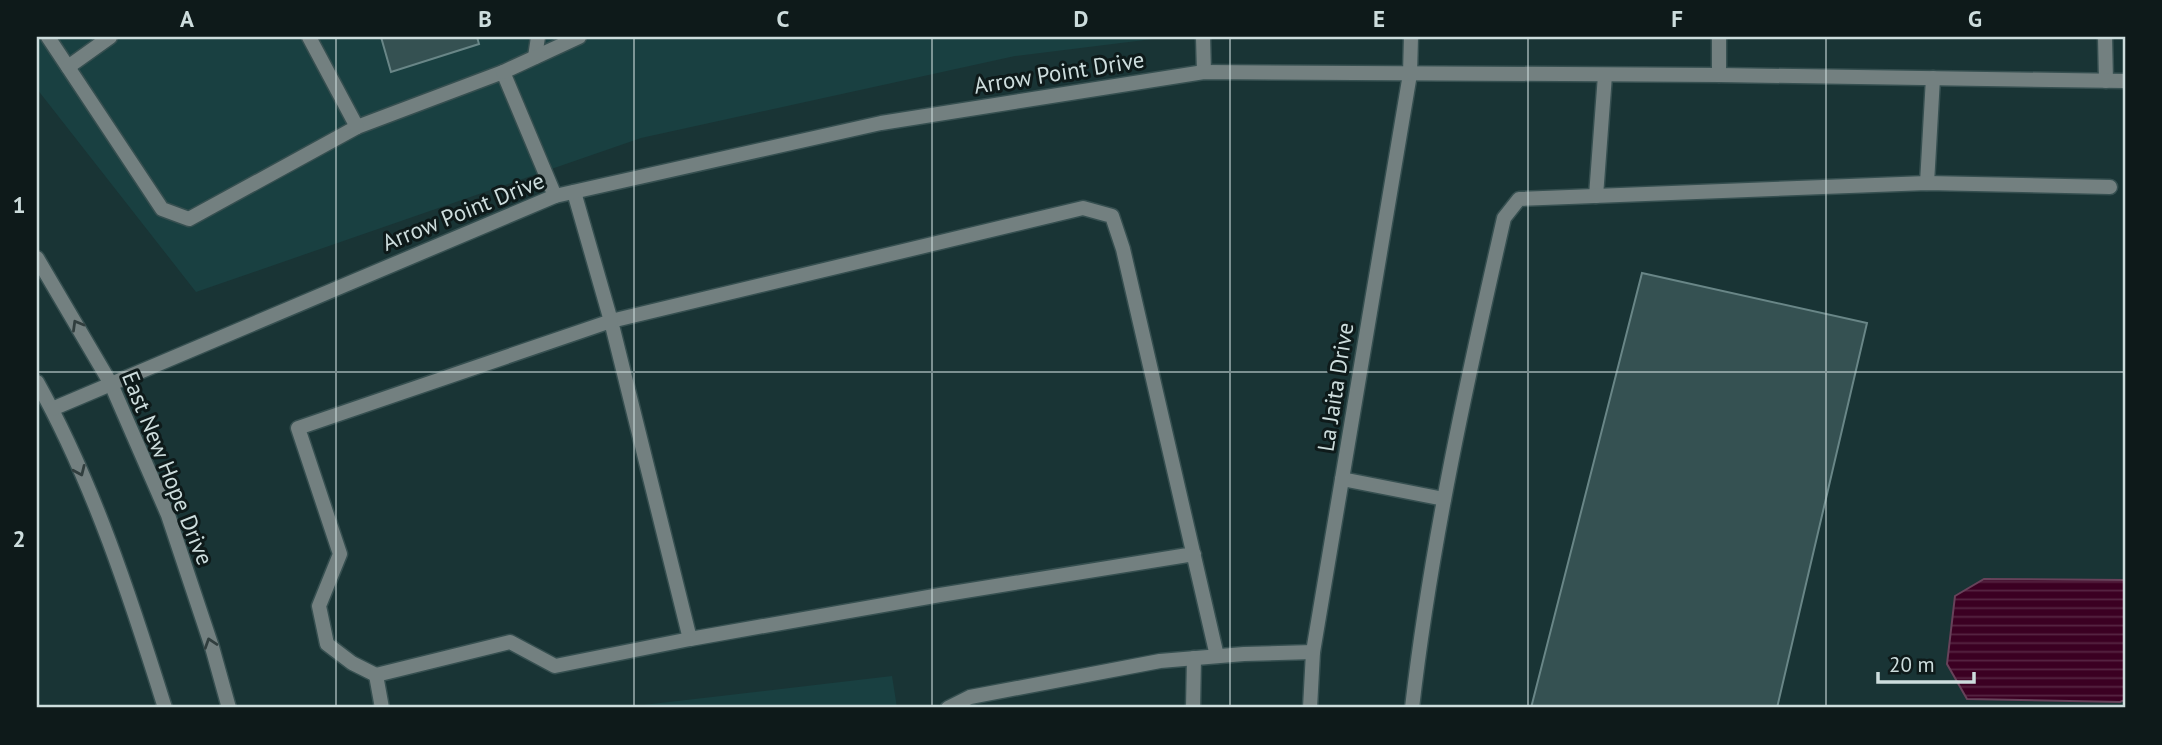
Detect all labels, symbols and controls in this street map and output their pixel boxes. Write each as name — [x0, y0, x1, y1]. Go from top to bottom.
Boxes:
text: A — [180, 4, 194, 33]
text: B — [478, 4, 492, 33]
text: C — [777, 4, 790, 33]
text: D — [1074, 4, 1088, 33]
text: E — [1373, 4, 1385, 33]
text: F — [1671, 4, 1683, 33]
text: G — [1968, 4, 1982, 33]
street label: Arrow Point Drive — [972, 44, 1146, 100]
street label: Arrow Point Drive — [378, 165, 548, 257]
text: 1 — [12, 190, 26, 219]
one-way arrow — [72, 319, 85, 332]
street label: La Jaita Drive — [1310, 320, 1360, 454]
street label: East New Hope Drive — [116, 367, 220, 569]
one-way arrow — [72, 464, 86, 476]
text: 2 — [12, 524, 26, 553]
one-way arrow — [204, 637, 218, 649]
scale bar — [1878, 640, 1975, 684]
text: 20 m — [1889, 651, 1935, 678]

